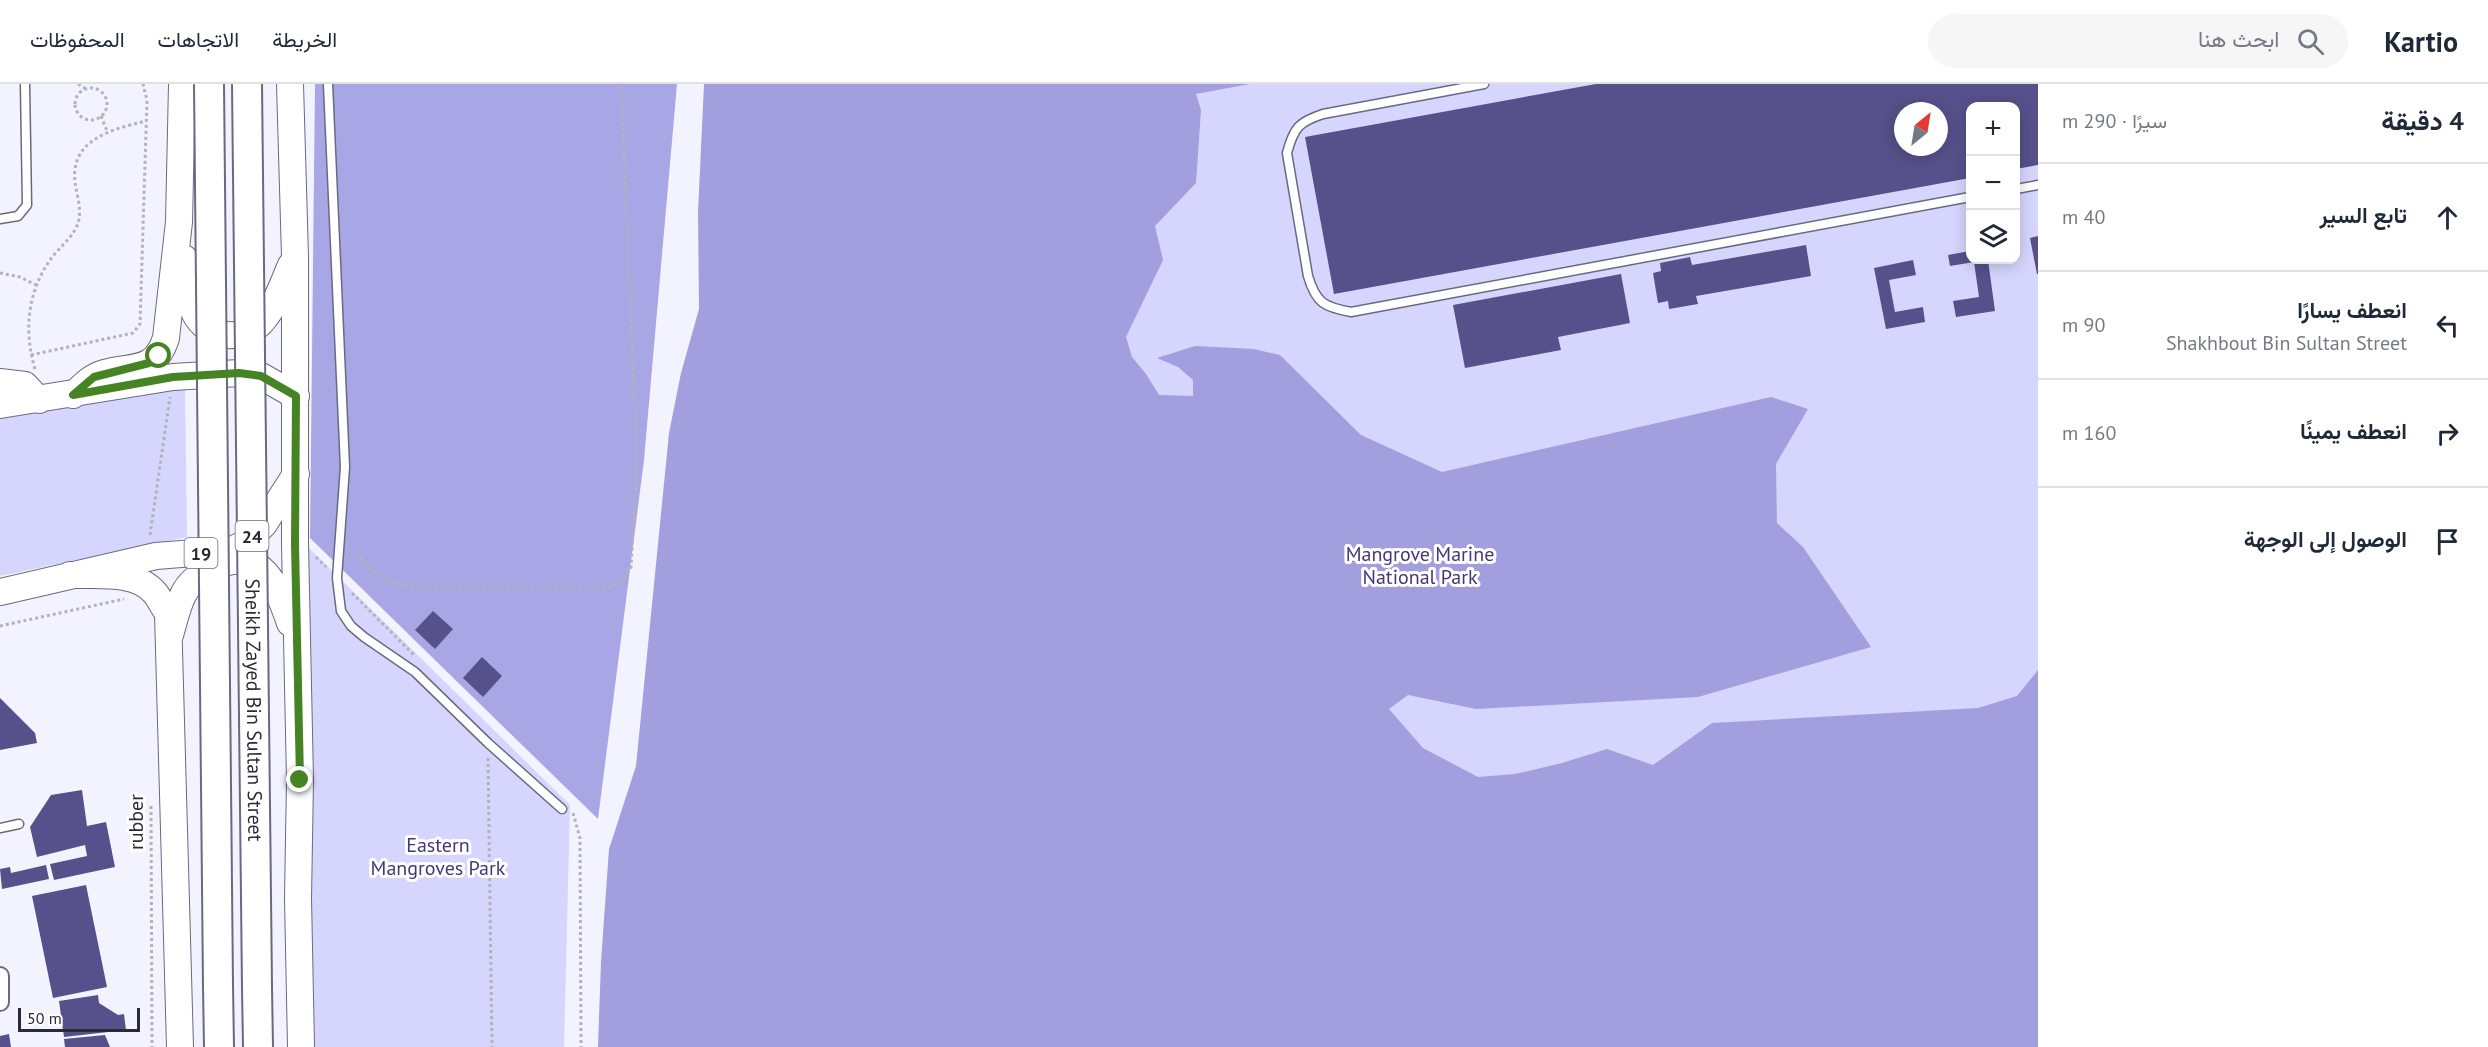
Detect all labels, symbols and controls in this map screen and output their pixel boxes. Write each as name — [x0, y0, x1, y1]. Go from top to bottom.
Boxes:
search box — [1928, 14, 2348, 68]
text: Kartio — [2384, 23, 2458, 60]
text: ابحث هنا — [2198, 25, 2279, 53]
icon: search — [2294, 25, 2327, 58]
text: المحفوظات — [30, 26, 125, 53]
text: الاتجاهات — [158, 26, 239, 53]
text: الخريطة — [272, 26, 337, 53]
north arrow — [1894, 102, 1948, 156]
map controls — [1966, 102, 2020, 264]
button: + — [1966, 102, 2020, 156]
text: 4 دقيقة — [2381, 104, 2464, 137]
text: سيرًا · 290 m — [2062, 108, 2167, 134]
button: − — [1966, 156, 2020, 210]
text: تابع السير — [2319, 201, 2407, 229]
icon: ahead — [2431, 201, 2464, 234]
text: 40 m — [2062, 204, 2105, 230]
button: layers — [1966, 210, 2020, 264]
text: انعطف يسارًا — [2297, 296, 2407, 324]
icon: left — [2431, 309, 2464, 342]
text: 90 m — [2062, 312, 2105, 338]
text: Shakhbout Bin Sultan Street — [2166, 330, 2407, 356]
route start — [145, 342, 171, 368]
text: انعطف يمينًا — [2300, 417, 2407, 445]
icon: right — [2431, 417, 2464, 450]
text: 160 m — [2062, 420, 2116, 446]
road number: 24 — [236, 521, 268, 551]
text: الوصول إلى الوجهة — [2244, 525, 2407, 553]
icon: arrive — [2431, 525, 2464, 558]
road number: 19 — [184, 538, 218, 568]
park label: Mangrove Marine National Park — [1346, 541, 1494, 590]
street label: Sheikh Zayed Bin Sultan Street — [239, 578, 268, 842]
route end — [286, 766, 312, 792]
street label: rubber — [123, 794, 149, 850]
park label: Eastern Mangroves Park — [371, 832, 506, 881]
scale bar — [18, 1005, 140, 1032]
text: 50 m — [27, 1008, 62, 1028]

